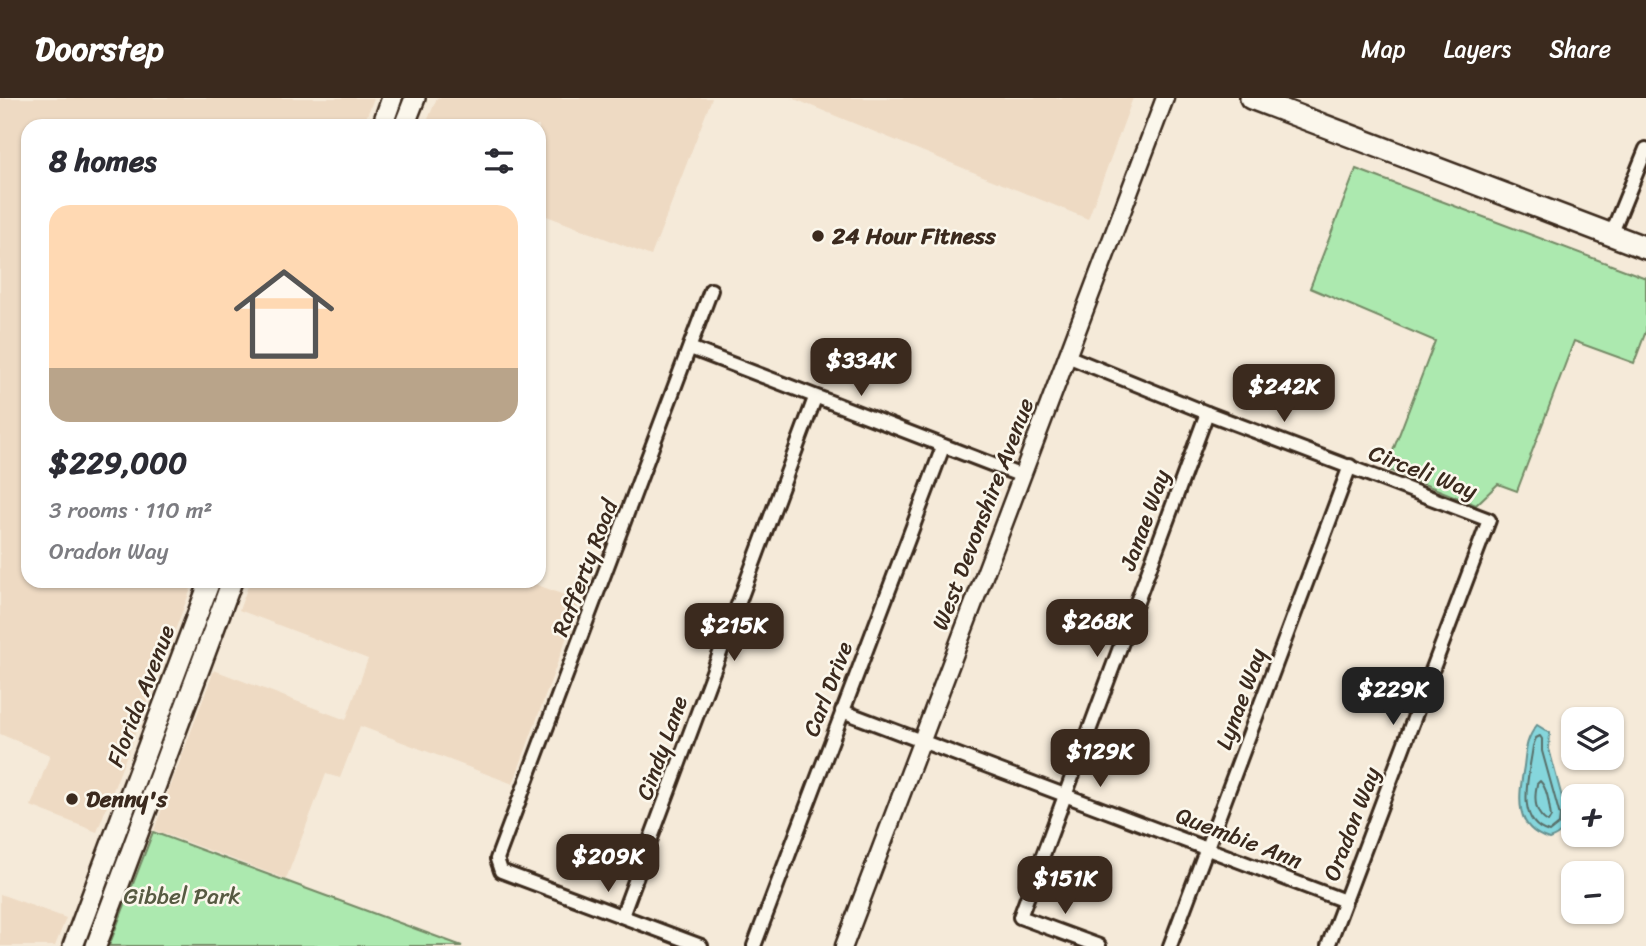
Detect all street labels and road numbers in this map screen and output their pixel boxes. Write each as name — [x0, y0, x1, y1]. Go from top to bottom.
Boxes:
street label: West Devonshire Avenue — [920, 392, 1046, 636]
street label: Circeli Way — [1363, 433, 1483, 512]
street label: Janae Way — [1107, 464, 1182, 577]
street label: Rafferty Road — [540, 492, 631, 643]
street label: Florida Avenue — [95, 619, 187, 773]
street label: Carl Drive — [791, 635, 865, 743]
street label: Lynae Way — [1204, 642, 1278, 756]
street label: Cindy Lane — [624, 690, 700, 806]
street label: Oradon Way — [1311, 761, 1393, 887]
street label: Quembie Ann — [1170, 795, 1308, 881]

